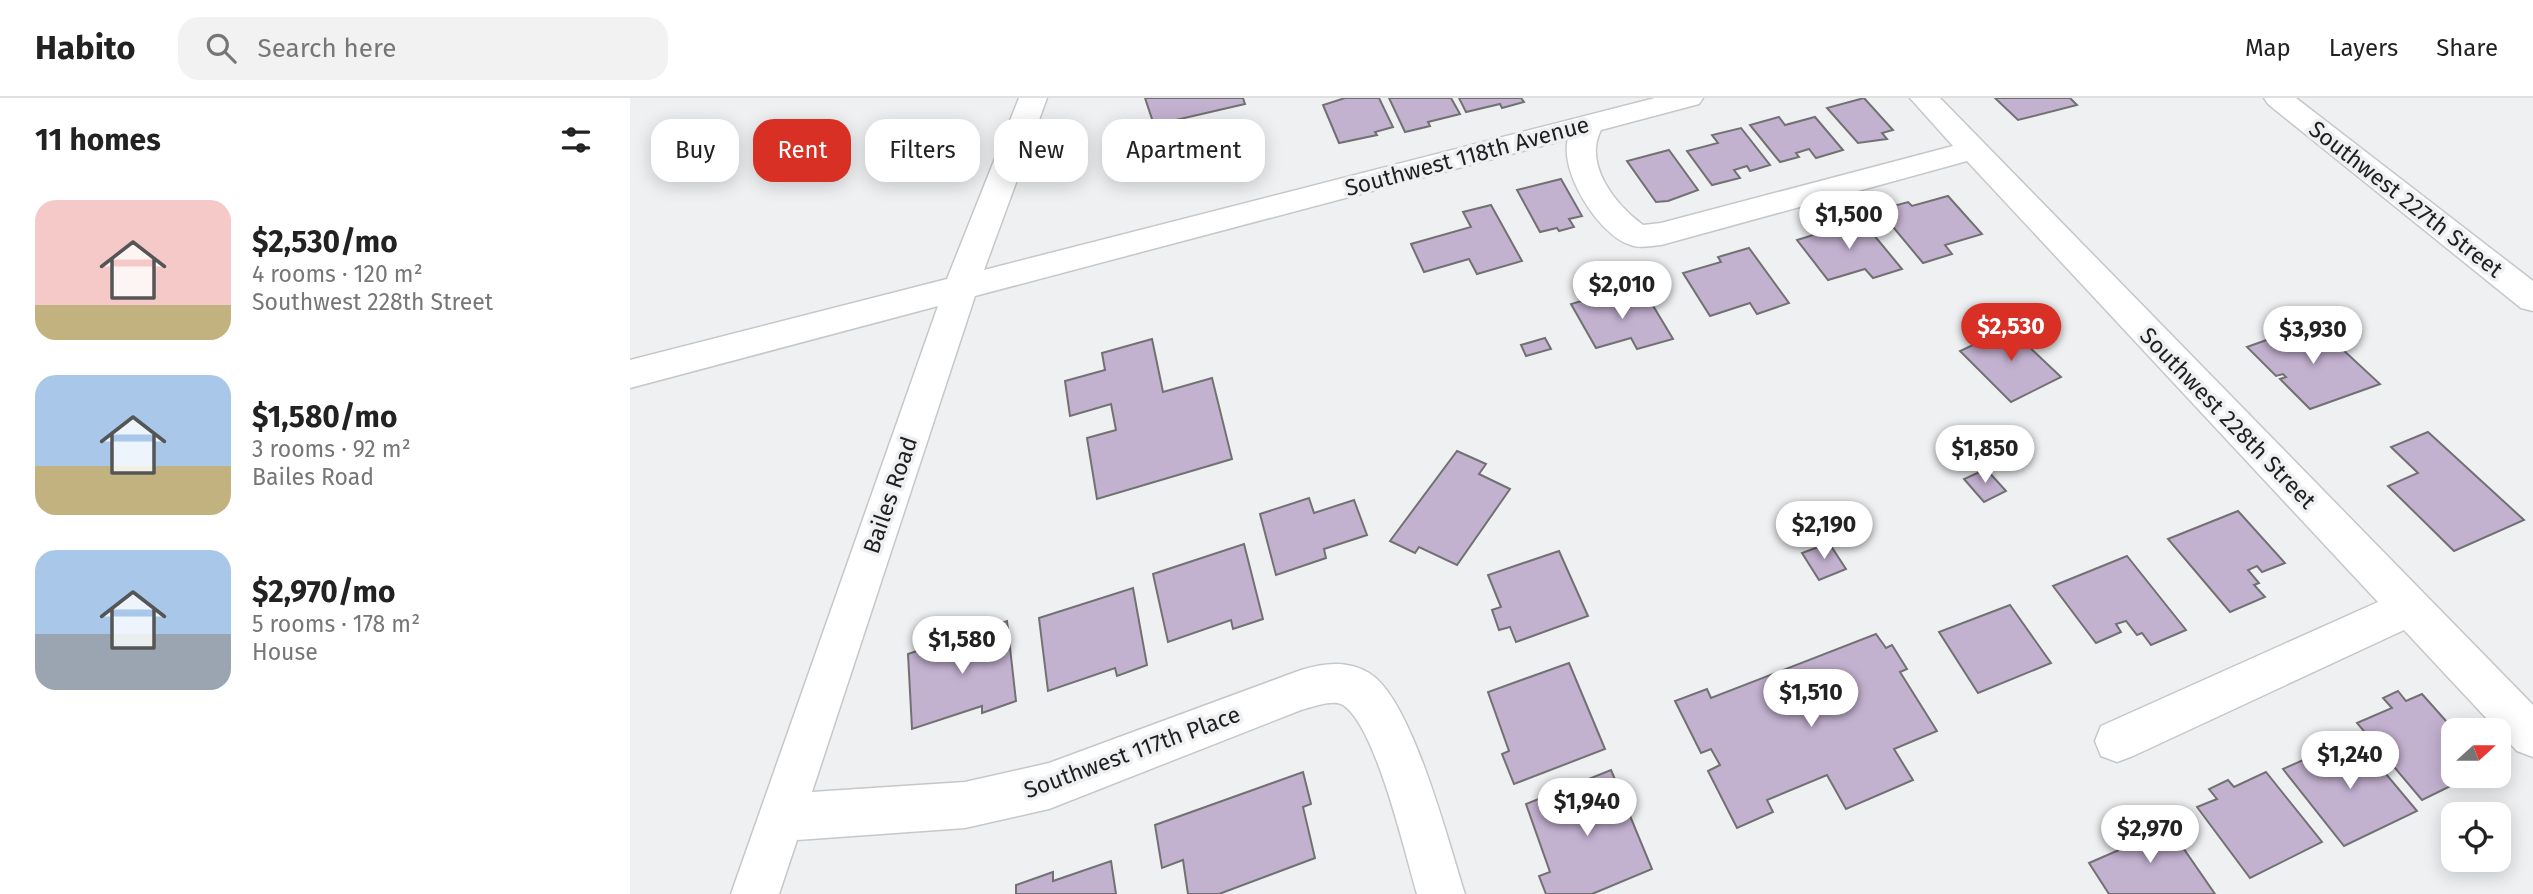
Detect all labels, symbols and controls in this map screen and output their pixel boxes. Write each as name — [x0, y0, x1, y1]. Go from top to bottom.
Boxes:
search box — [178, 17, 668, 80]
text: Habito — [35, 28, 136, 68]
icon: search — [202, 29, 240, 67]
text: Search here — [258, 33, 396, 64]
text: Map — [2245, 34, 2291, 62]
text: Layers — [2329, 34, 2398, 62]
text: Share — [2436, 34, 2498, 62]
street label: Southwest 118th Avenue — [1342, 110, 1592, 202]
street label: Southwest 227th Street — [2303, 115, 2509, 284]
chip: Buy — [651, 119, 739, 182]
chip: Rent — [753, 119, 851, 182]
chip: Filters — [865, 119, 980, 182]
chip: New — [994, 119, 1088, 182]
chip: Apartment — [1102, 119, 1265, 182]
icon: filters — [557, 121, 595, 159]
text: 11 homes — [35, 122, 161, 158]
pin: $1,500 — [1792, 192, 1906, 251]
text: $1,500 — [1815, 200, 1883, 228]
text: $2,530/mo — [252, 224, 398, 260]
icon: home — [91, 228, 175, 312]
text: 4 rooms · 120 m² — [252, 260, 423, 288]
pin: $2,010 — [1565, 262, 1679, 321]
text: $2,010 — [1589, 270, 1655, 298]
text: Southwest 228th Street — [252, 288, 493, 316]
pin: $2,530 — [1954, 303, 2068, 363]
pin: $3,930 — [2256, 306, 2370, 366]
text: $2,530 — [1977, 312, 2045, 340]
text: $3,930 — [2279, 315, 2347, 343]
street label: Southwest 228th Street — [2134, 322, 2322, 515]
text: $1,580/mo — [252, 399, 397, 435]
icon: home — [91, 403, 175, 487]
pin: $1,850 — [1928, 426, 2042, 485]
street label: Bailes Road — [857, 433, 923, 557]
text: $1,850 — [1951, 434, 2019, 462]
text: 3 rooms · 92 m² — [252, 435, 411, 463]
text: Bailes Road — [252, 463, 374, 491]
pin: $2,190 — [1767, 502, 1881, 561]
text: $2,190 — [1792, 510, 1856, 538]
text: $2,970/mo — [252, 574, 396, 610]
icon: home — [91, 578, 175, 662]
text: 5 rooms · 178 m² — [252, 610, 420, 638]
pin: $1,580 — [905, 616, 1019, 676]
text: $1,580 — [928, 625, 996, 653]
text: House — [252, 638, 318, 666]
pin: $1,510 — [1754, 670, 1868, 729]
text: $1,510 — [1779, 678, 1843, 706]
street label: Southwest 117th Place — [1020, 700, 1244, 804]
north arrow — [2441, 718, 2511, 788]
map controls — [2441, 718, 2511, 872]
pin: $1,240 — [2293, 732, 2407, 791]
text: $1,240 — [2317, 740, 2383, 768]
pin: $1,940 — [1530, 778, 1644, 838]
text: $1,940 — [1554, 787, 1620, 815]
button: locate — [2441, 802, 2511, 872]
pin: $2,970 — [2093, 806, 2207, 865]
text: $2,970 — [2117, 814, 2183, 842]

